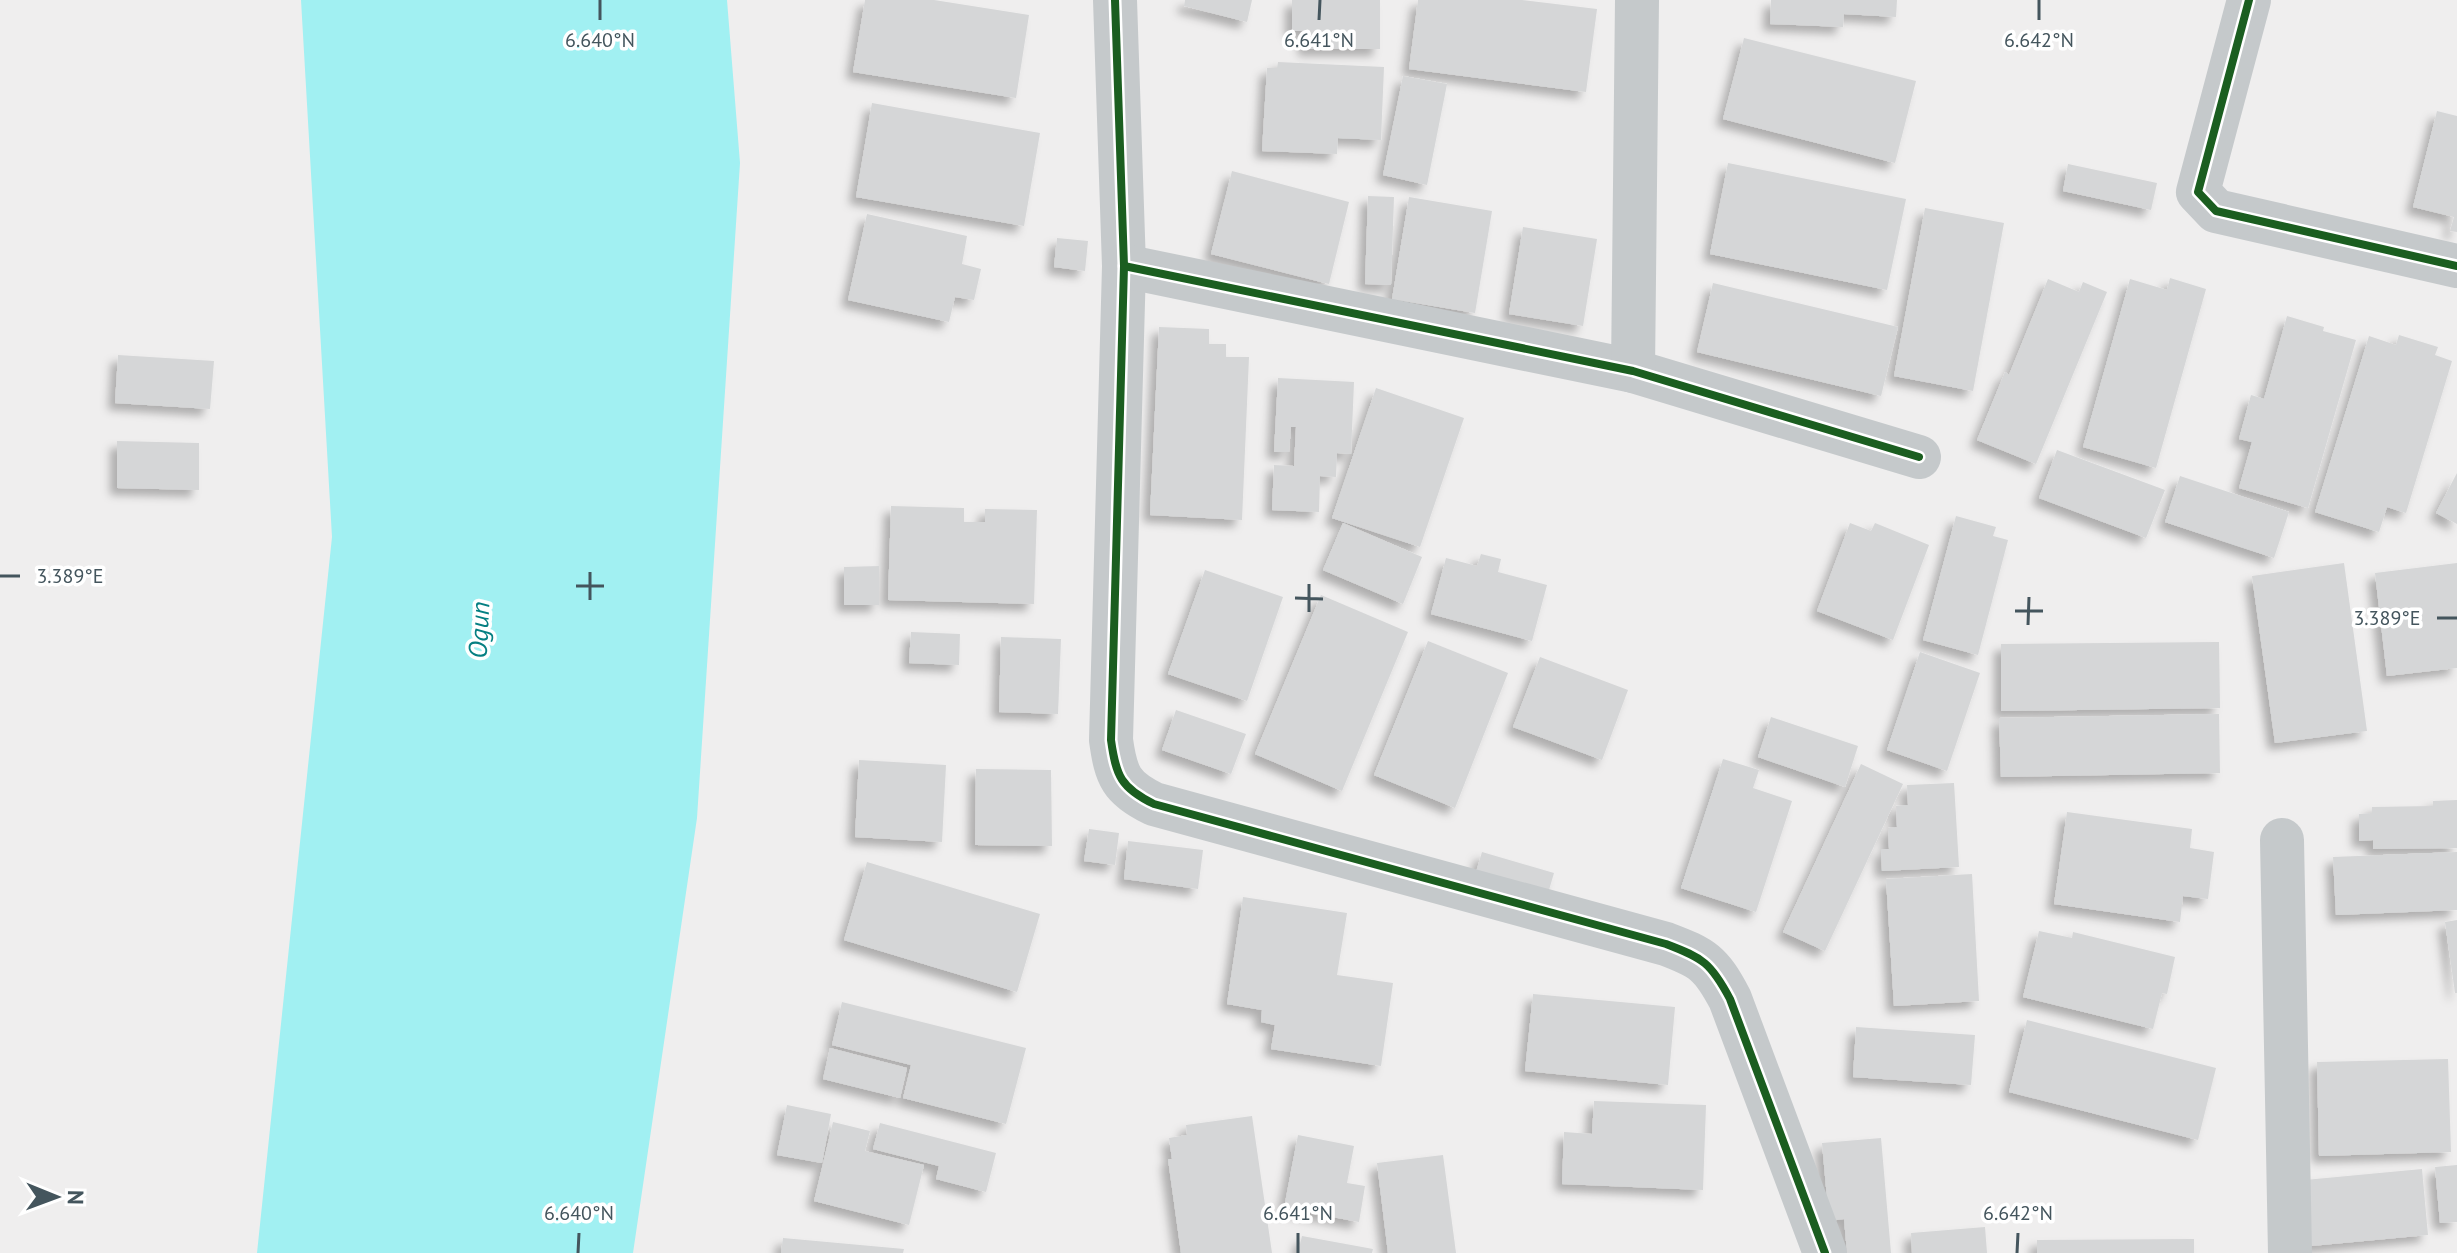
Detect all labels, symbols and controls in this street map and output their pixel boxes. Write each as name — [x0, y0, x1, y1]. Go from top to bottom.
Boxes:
text: 6.640°N — [565, 27, 635, 53]
text: 6.641°N — [1284, 27, 1354, 53]
text: 6.642°N — [2004, 27, 2074, 53]
text: 3.389°E — [36, 563, 104, 589]
water label: Ogun — [461, 601, 496, 659]
text: 3.389°E — [2353, 605, 2421, 631]
north arrow — [16, 1157, 96, 1237]
text: N — [62, 1190, 90, 1205]
text: 6.640°N — [544, 1200, 614, 1226]
text: 6.641°N — [1263, 1200, 1333, 1226]
text: 6.642°N — [1983, 1200, 2053, 1226]

